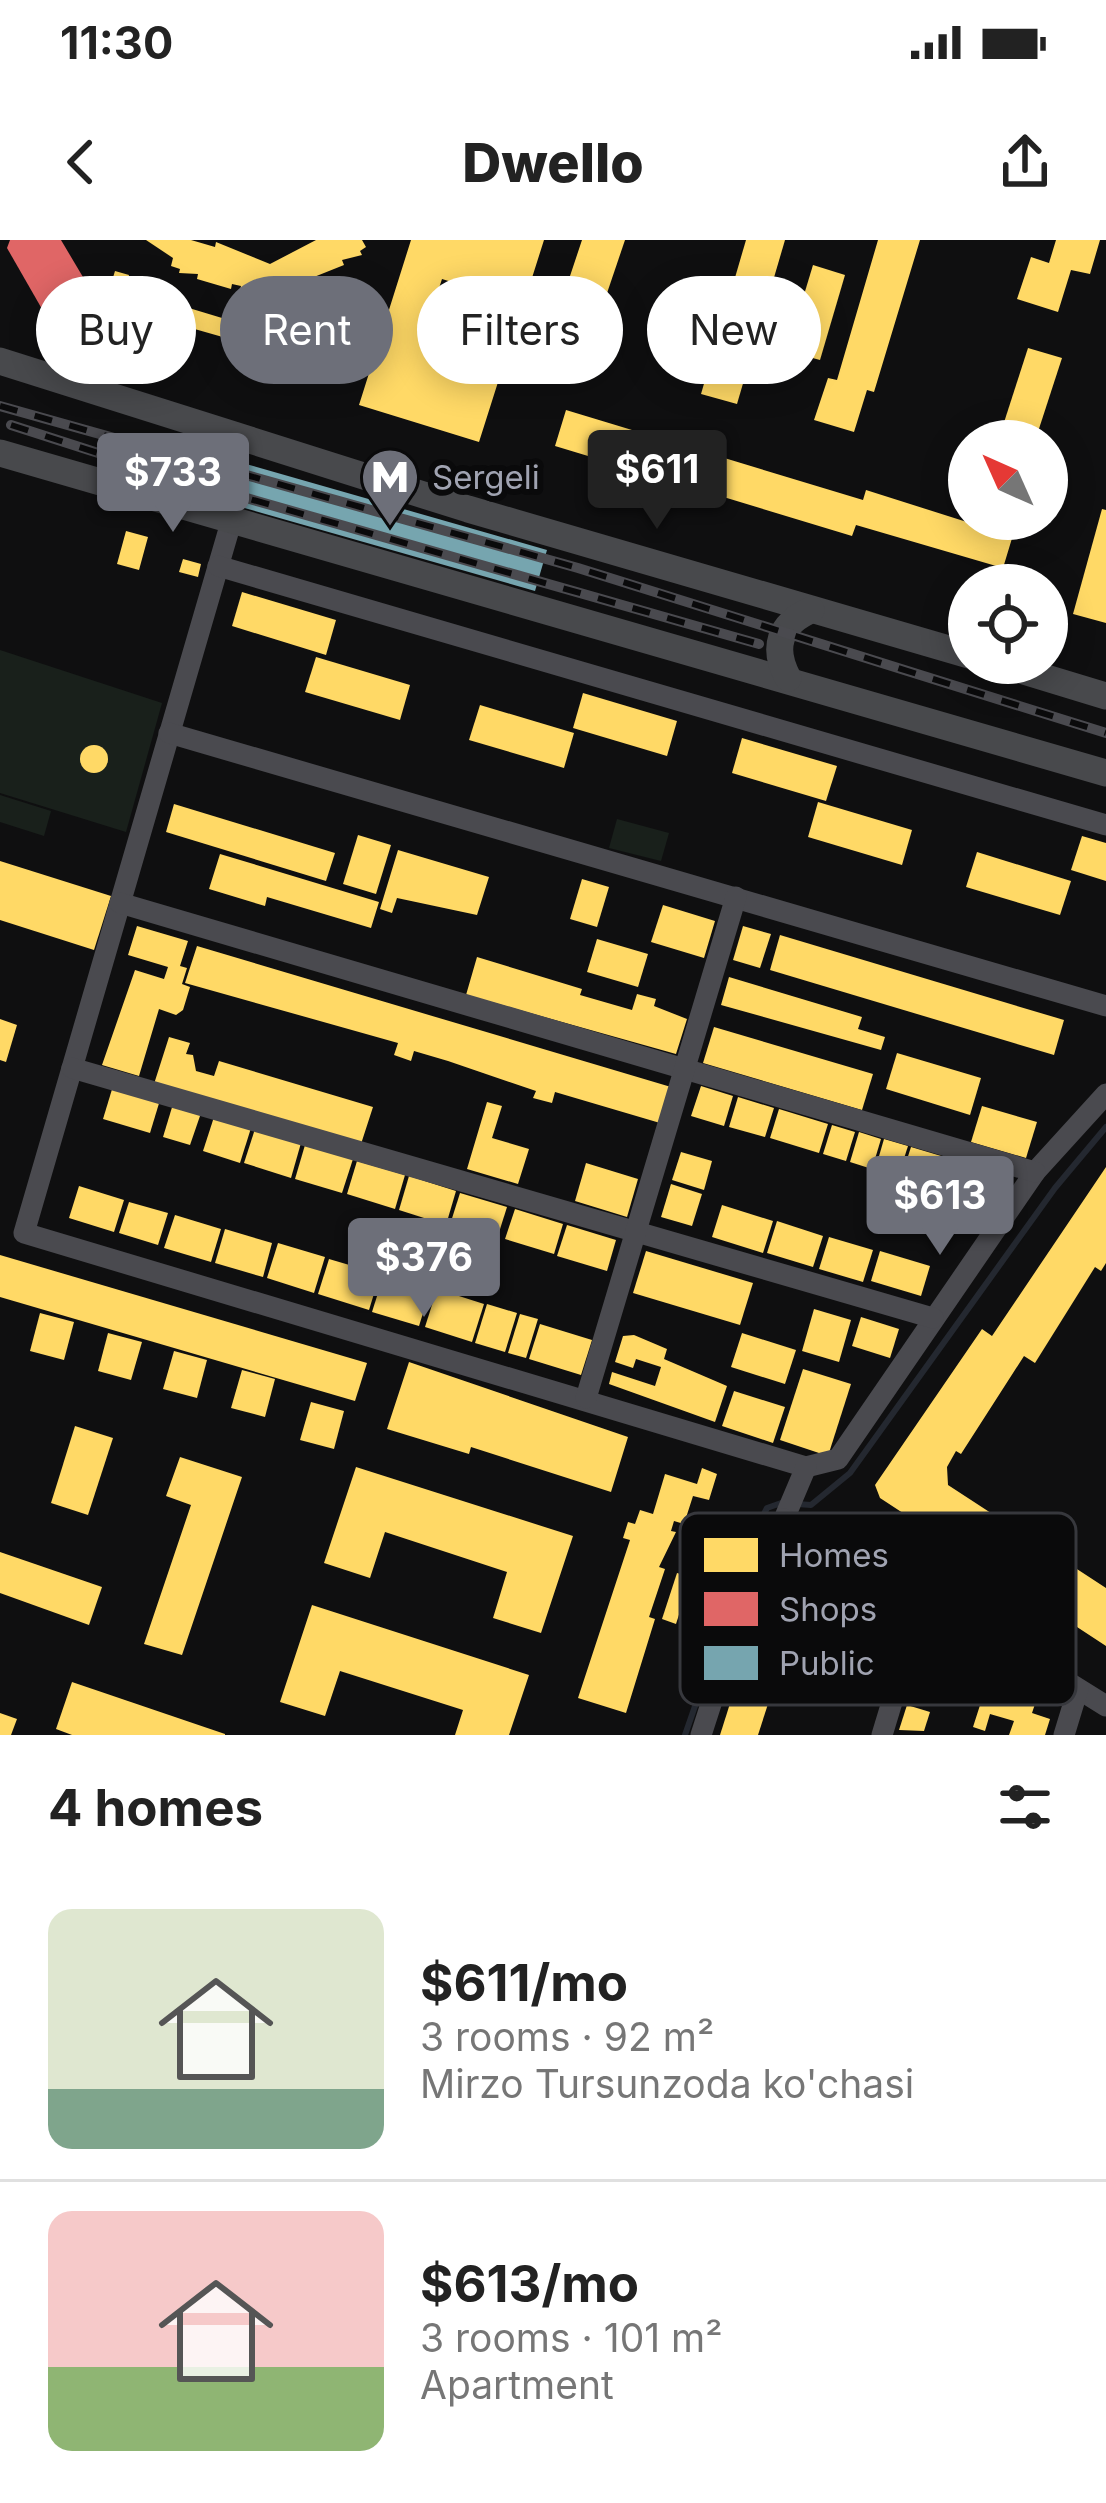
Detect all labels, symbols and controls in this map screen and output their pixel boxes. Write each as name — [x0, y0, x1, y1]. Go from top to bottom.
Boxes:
text: 11:30 — [60, 15, 173, 70]
icon: back — [48, 129, 114, 195]
icon: share — [992, 129, 1058, 195]
text: Dwello — [462, 130, 644, 195]
chip: Buy — [36, 276, 196, 384]
chip: Rent — [220, 276, 393, 384]
chip: Filters — [417, 276, 623, 384]
chip: New — [647, 276, 821, 384]
north arrow — [948, 420, 1068, 540]
map controls — [948, 420, 1068, 684]
pin: $611 — [586, 430, 728, 532]
pin: $733 — [102, 433, 244, 535]
text: $611 — [615, 445, 699, 492]
metro station icon: Sergeli — [359, 446, 421, 528]
text: $733 — [124, 448, 222, 495]
place label: Sergeli — [432, 457, 540, 497]
button: locate — [948, 564, 1068, 684]
pin: $613 — [869, 1156, 1011, 1258]
text: $613 — [894, 1171, 986, 1218]
pin: $376 — [353, 1218, 495, 1320]
text: $376 — [375, 1233, 473, 1280]
legend — [680, 1513, 1076, 1705]
text: Homes — [779, 1535, 889, 1575]
text: Shops — [779, 1589, 877, 1629]
text: Public — [779, 1643, 875, 1683]
icon: filters — [992, 1774, 1058, 1840]
text: 4 homes — [48, 1777, 263, 1838]
text: $611/mo — [420, 1952, 628, 2013]
icon: home — [144, 1957, 288, 2101]
text: 3 rooms · 92 m² — [420, 2013, 714, 2060]
text: Mirzo Tursunzoda ko'chasi — [420, 2060, 914, 2107]
text: $613/mo — [420, 2253, 639, 2314]
icon: home — [144, 2259, 288, 2403]
text: 3 rooms · 101 m² — [420, 2314, 722, 2361]
text: Apartment — [420, 2361, 614, 2408]

